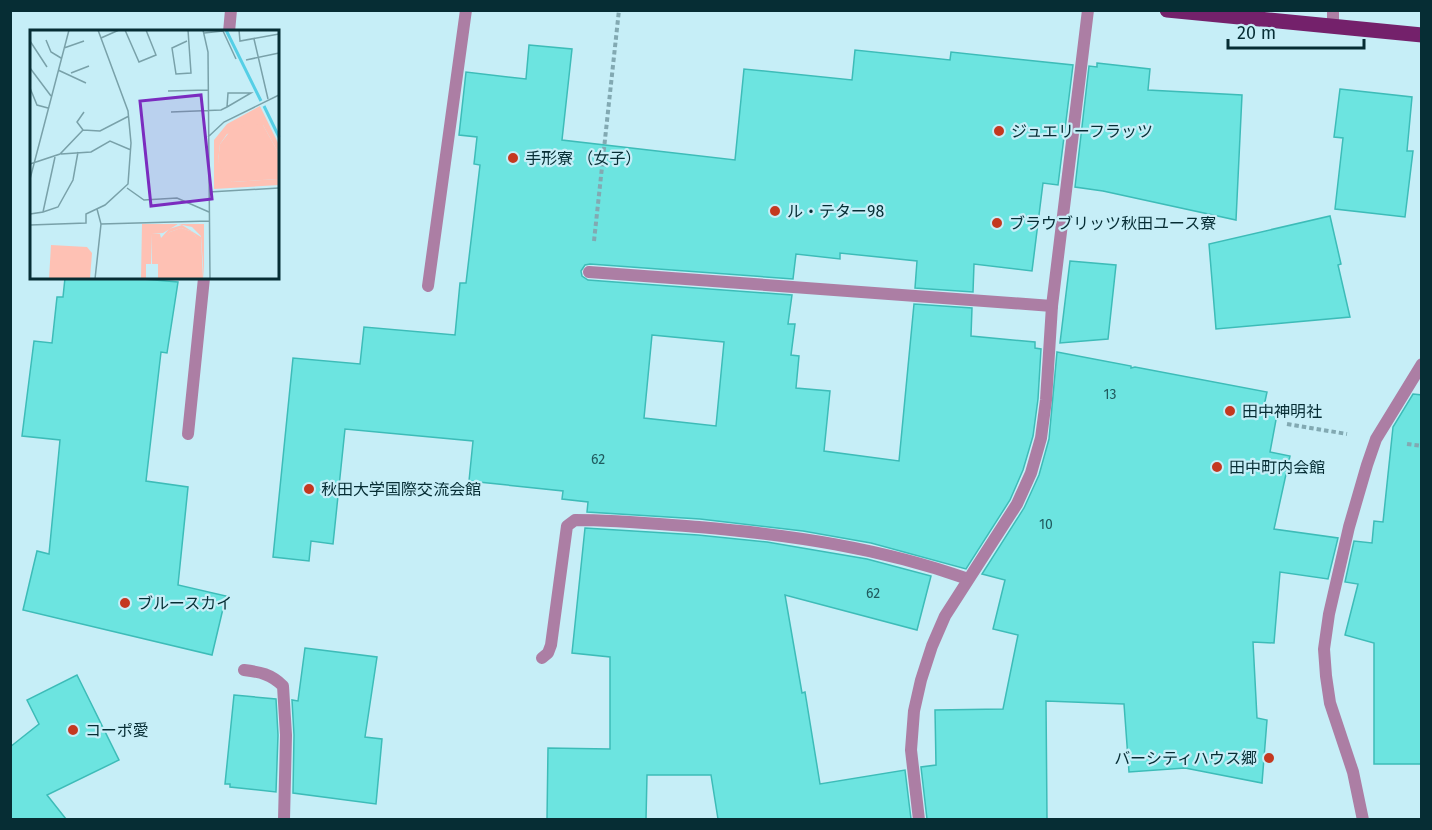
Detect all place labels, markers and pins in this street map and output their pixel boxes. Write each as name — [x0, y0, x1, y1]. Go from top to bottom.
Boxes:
place label: ジュエリーフラッツ — [1011, 122, 1153, 141]
marker: ジュエリーフラッツ — [992, 124, 1006, 138]
place label: 手形寮 （女子） — [525, 149, 641, 168]
marker: 手形寮 （女子） — [506, 151, 520, 165]
place label: ル・テター98 — [787, 202, 884, 221]
marker: ル・テター98 — [768, 204, 782, 218]
place label: ブラウブリッツ秋田ユース寮 — [1009, 214, 1216, 233]
marker: ブラウブリッツ秋田ユース寮 — [990, 216, 1004, 230]
place label: 田中神明社 — [1242, 402, 1322, 421]
marker: 田中神明社 — [1223, 404, 1237, 418]
place label: 田中町内会館 — [1229, 458, 1325, 477]
marker: 田中町内会館 — [1210, 460, 1224, 474]
place label: 秋田大学国際交流会館 — [321, 480, 481, 499]
marker: 秋田大学国際交流会館 — [302, 482, 316, 496]
place label: ブルースカイ — [137, 594, 232, 613]
marker: ブルースカイ — [118, 596, 132, 610]
place label: コーポ愛 — [85, 721, 149, 740]
marker: コーポ愛 — [66, 723, 80, 737]
place label: バーシティハウス郷 — [1114, 749, 1257, 768]
marker: バーシティハウス郷 — [1262, 751, 1276, 765]

